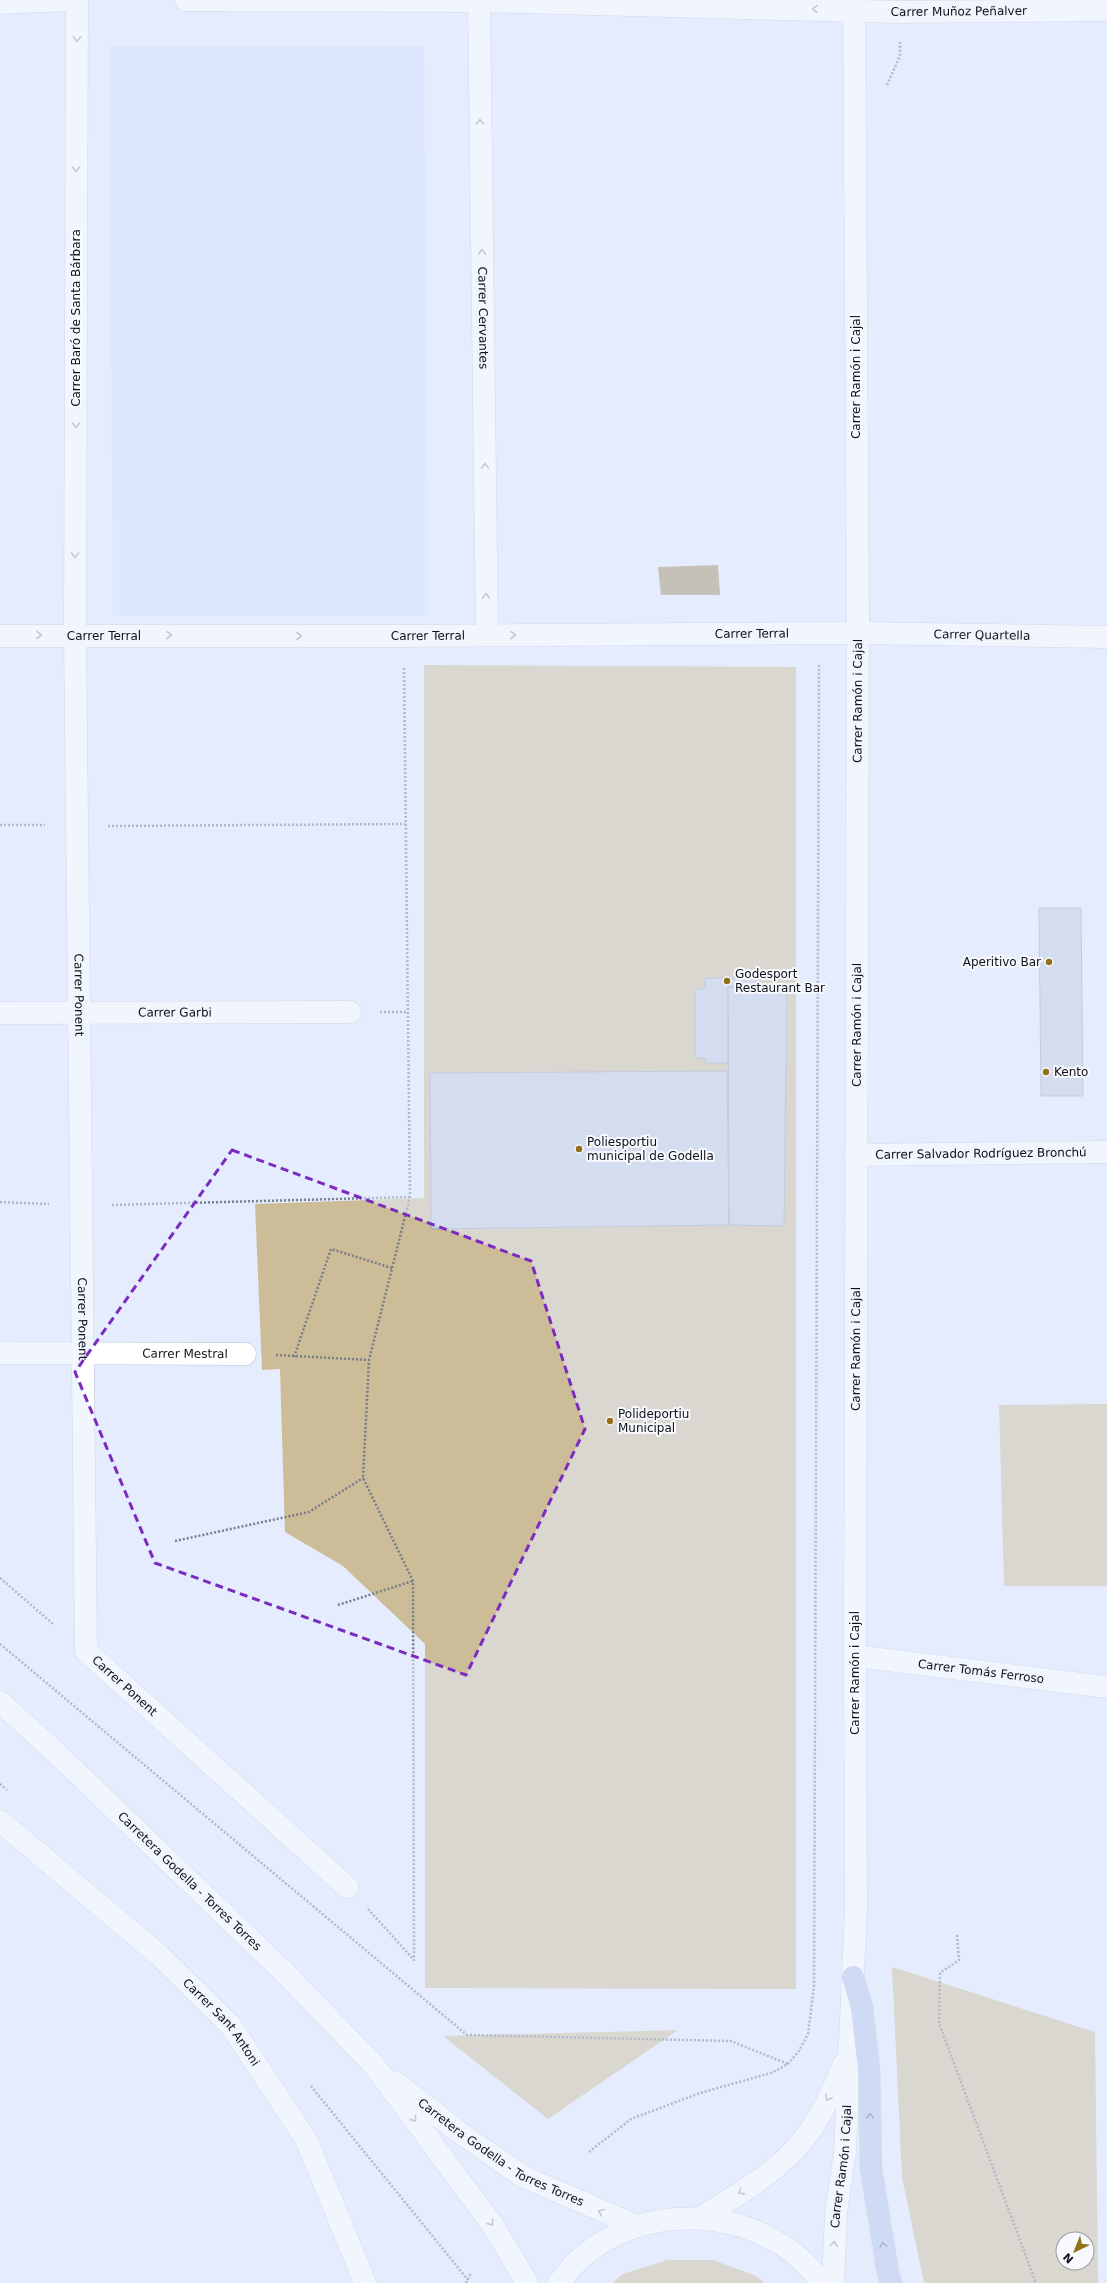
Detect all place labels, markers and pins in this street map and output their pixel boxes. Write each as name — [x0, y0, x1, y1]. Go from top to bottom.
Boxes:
place label: Aperitivo Bar — [963, 955, 1041, 969]
marker: Aperitivo Bar — [1044, 957, 1054, 967]
place label: Godesport Restaurant Bar — [735, 967, 825, 995]
marker: Godesport Restaurant Bar — [722, 976, 732, 986]
place label: Kento — [1054, 1065, 1088, 1079]
marker: Kento — [1041, 1067, 1051, 1077]
place label: Poliesportiu municipal de Godella — [587, 1135, 714, 1163]
marker: Poliesportiu municipal de Godella — [574, 1144, 584, 1154]
place label: Polideportiu Municipal — [618, 1407, 689, 1435]
marker: Polideportiu Municipal — [605, 1416, 615, 1426]

